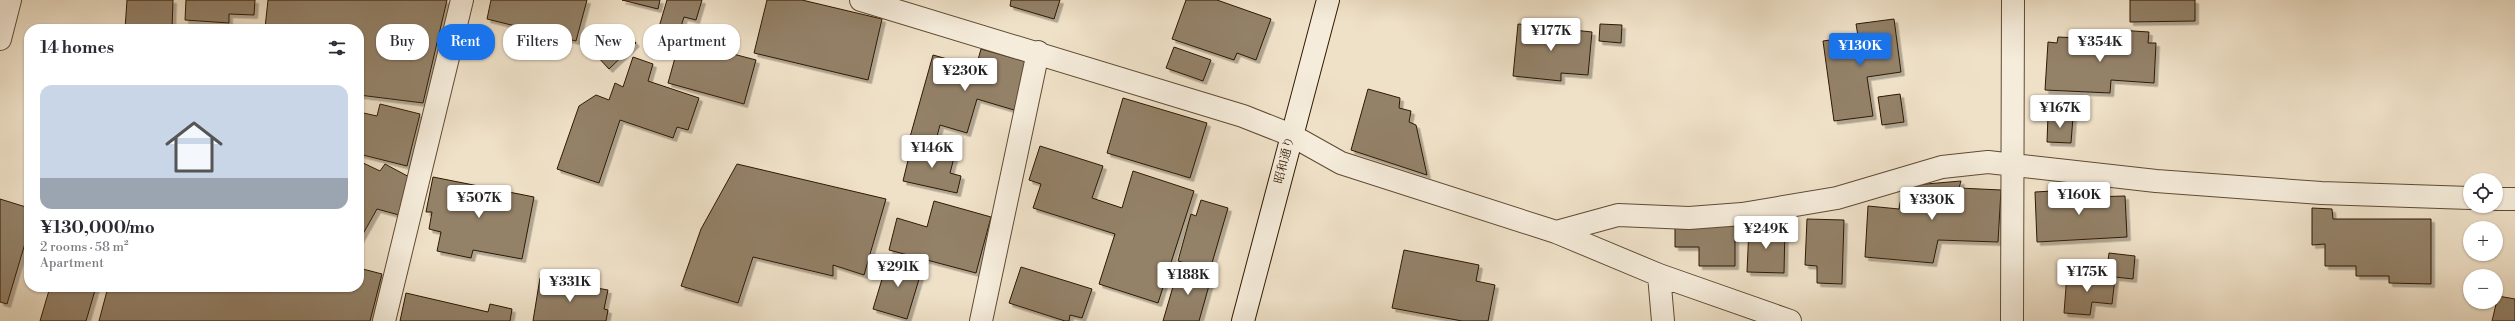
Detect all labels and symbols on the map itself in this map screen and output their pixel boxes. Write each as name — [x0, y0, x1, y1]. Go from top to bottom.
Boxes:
pin: ¥177K — [1523, 18, 1579, 52]
pin: ¥354K — [2072, 29, 2128, 63]
pin: ¥130K — [1832, 33, 1888, 67]
pin: ¥230K — [937, 58, 993, 92]
pin: ¥167K — [2032, 95, 2088, 129]
pin: ¥146K — [904, 135, 960, 169]
street label: 昭和通り — [1271, 135, 1298, 185]
pin: ¥160K — [2051, 182, 2107, 216]
pin: ¥507K — [451, 185, 507, 219]
pin: ¥330K — [1904, 187, 1960, 221]
pin: ¥249K — [1738, 216, 1794, 250]
pin: ¥291K — [870, 254, 926, 288]
pin: ¥175K — [2059, 259, 2115, 293]
pin: ¥188K — [1160, 262, 1216, 296]
pin: ¥331K — [542, 269, 598, 303]

